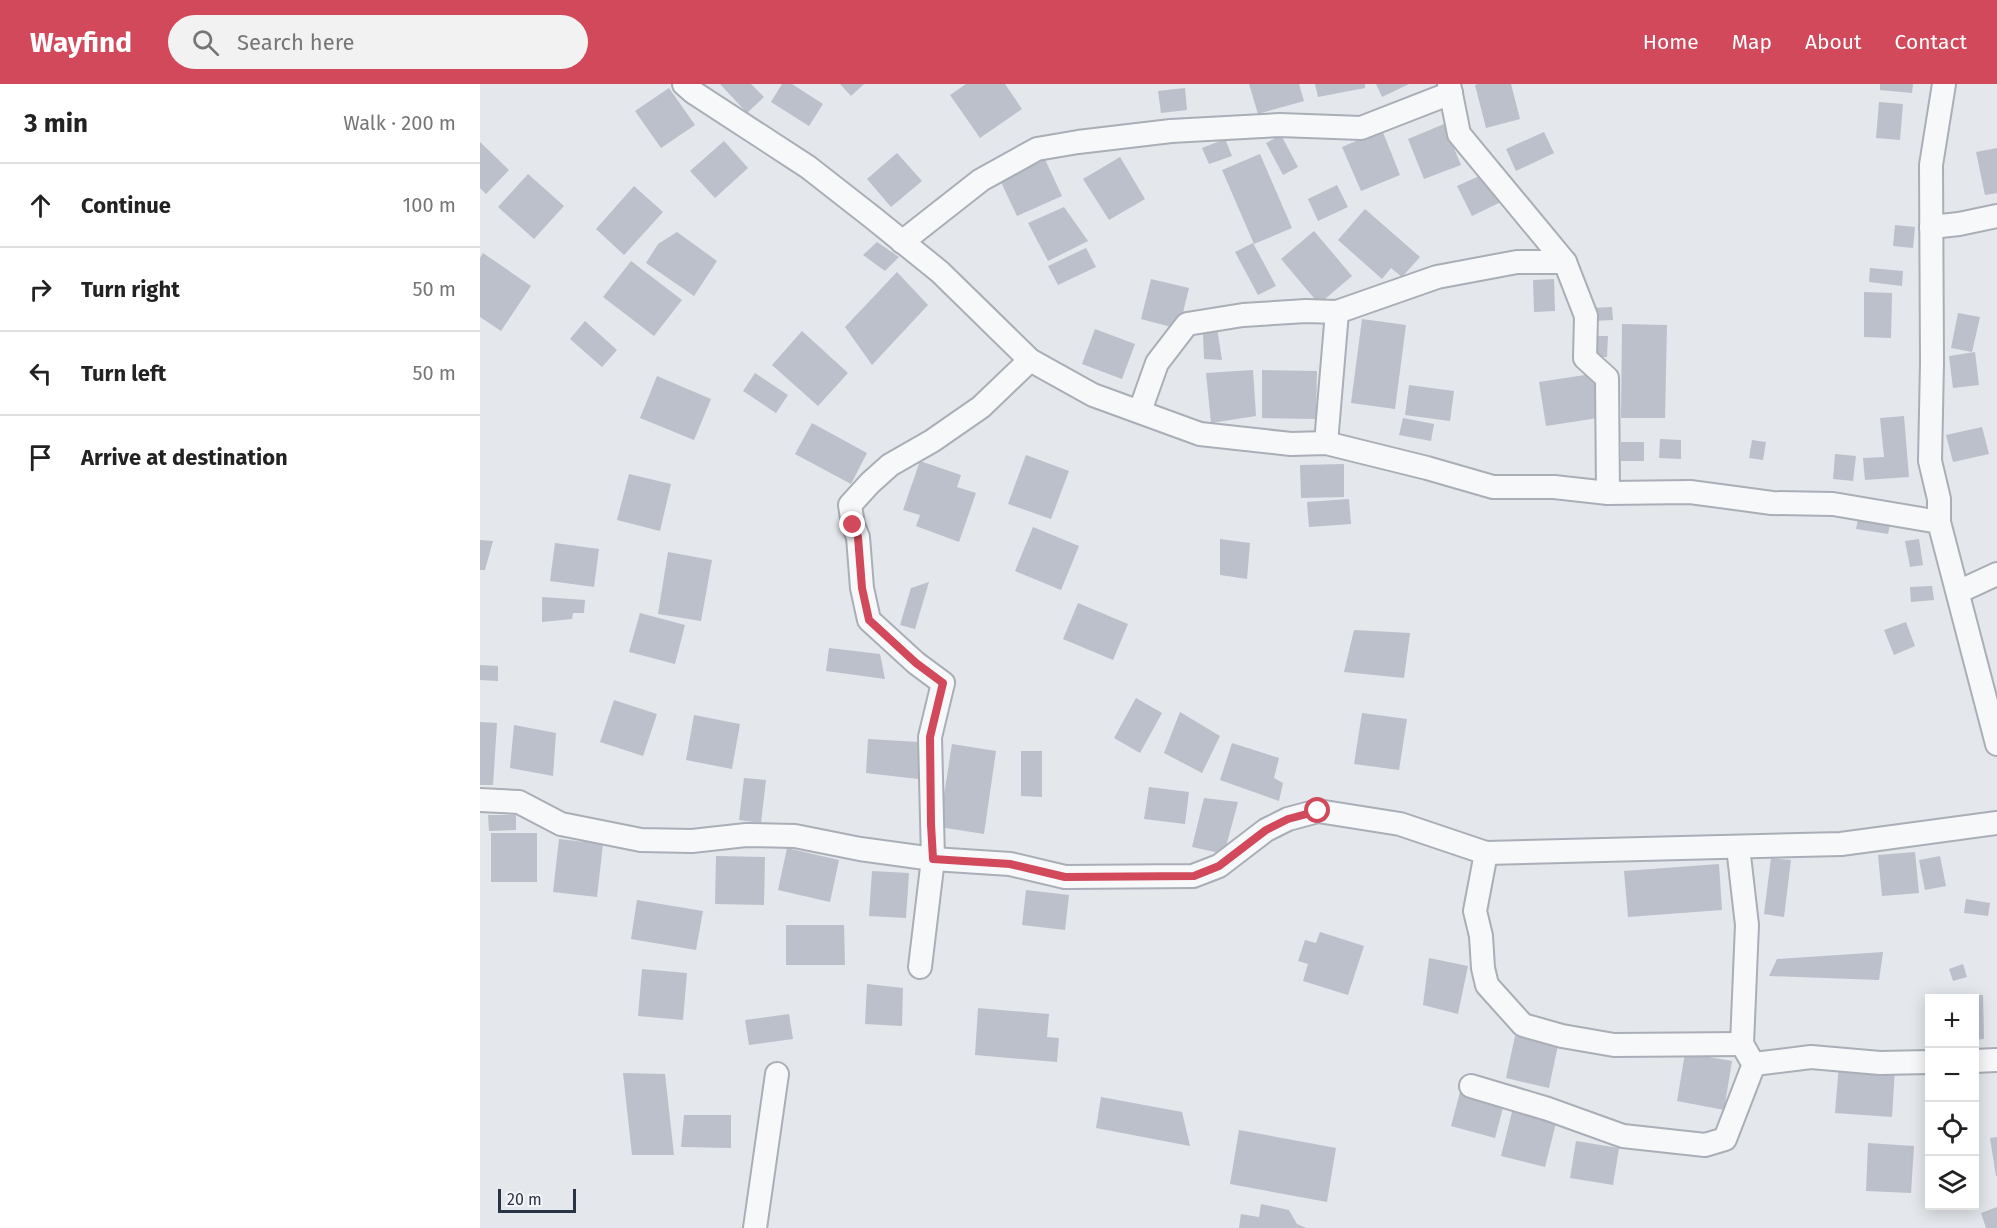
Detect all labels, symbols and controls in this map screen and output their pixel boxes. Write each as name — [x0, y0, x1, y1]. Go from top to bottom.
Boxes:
search box — [168, 15, 588, 69]
text: Wayfind — [30, 26, 132, 59]
icon: search — [189, 26, 222, 59]
text: Search here — [237, 29, 355, 56]
text: Home — [1643, 29, 1699, 55]
text: Map — [1732, 29, 1772, 55]
text: About — [1805, 29, 1862, 55]
text: Contact — [1895, 29, 1967, 55]
text: 3 min — [24, 108, 88, 139]
text: Walk · 200 m — [343, 111, 456, 135]
icon: ahead — [24, 189, 57, 222]
text: Continue — [81, 192, 171, 219]
text: 100 m — [403, 193, 456, 217]
icon: right — [24, 273, 57, 306]
text: Turn right — [81, 276, 180, 303]
text: 50 m — [412, 277, 456, 301]
icon: left — [24, 357, 57, 390]
text: Turn left — [81, 360, 166, 387]
text: 50 m — [412, 361, 456, 385]
icon: arrive — [24, 441, 57, 474]
text: Arrive at destination — [81, 444, 288, 471]
route end — [839, 511, 865, 537]
route start — [1304, 797, 1330, 823]
map controls — [1925, 994, 1979, 1210]
button: + — [1925, 994, 1979, 1048]
button: − — [1925, 1048, 1979, 1102]
button: locate — [1925, 1102, 1979, 1156]
button: layers — [1925, 1156, 1979, 1210]
scale bar — [498, 1186, 576, 1214]
text: 20 m — [507, 1190, 542, 1209]

